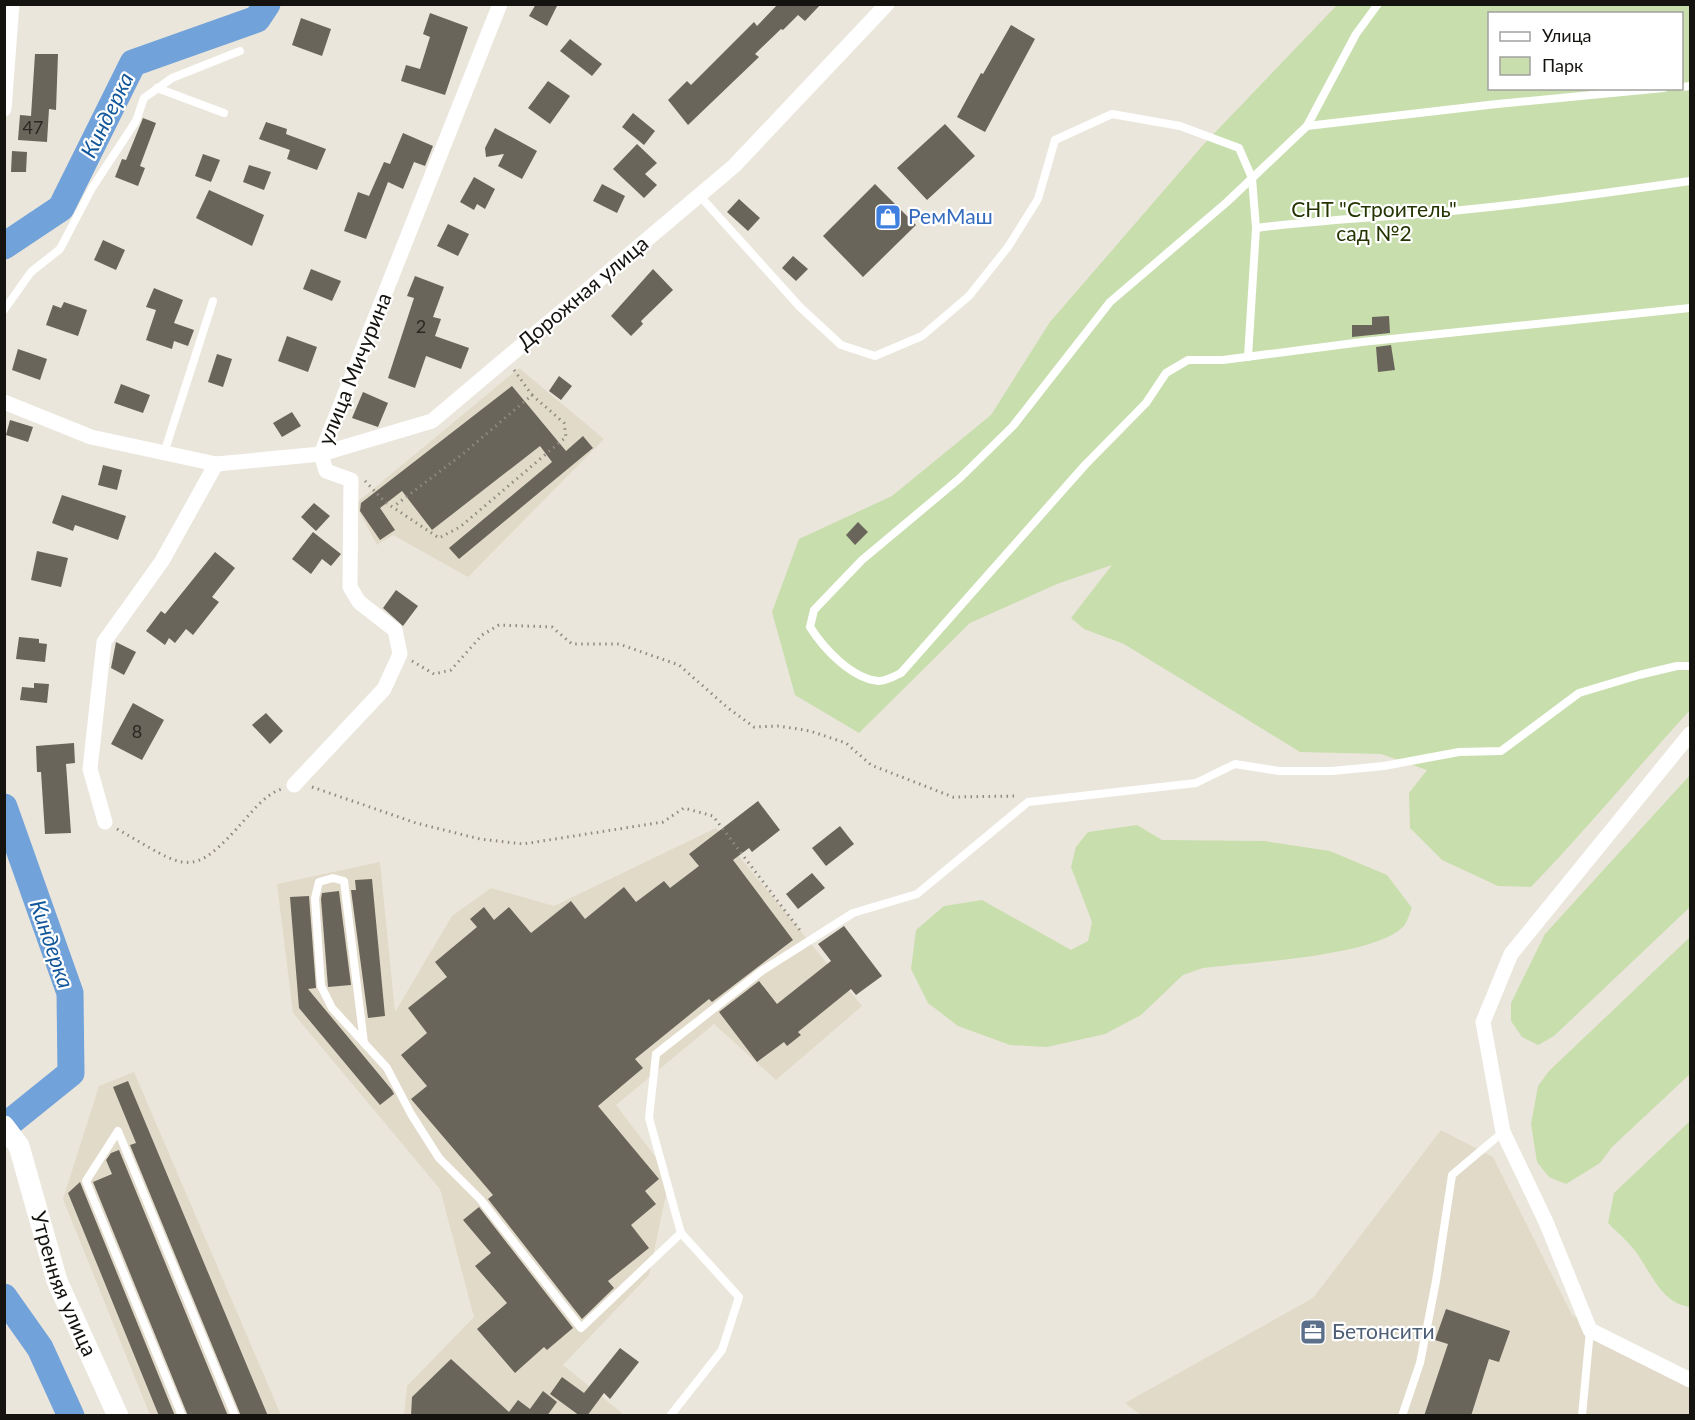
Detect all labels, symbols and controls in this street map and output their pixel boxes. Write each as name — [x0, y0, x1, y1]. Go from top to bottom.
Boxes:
legend — [1488, 12, 1683, 90]
text: Улица — [1542, 24, 1592, 46]
text: Парк — [1542, 54, 1584, 76]
water label: Киндерка — [74, 68, 139, 162]
house number: 47 — [23, 116, 43, 138]
park label: СНТ "Строитель" сад №2 — [1291, 196, 1457, 245]
shop icon: РемМаш — [873, 202, 903, 232]
place label: РемМаш — [908, 203, 993, 228]
street label: Дорожная улица — [512, 230, 652, 354]
street label: улица Мичурина — [312, 289, 396, 448]
house number: 2 — [416, 315, 426, 337]
house number: 8 — [132, 720, 142, 742]
water label: Киндерка — [25, 896, 80, 992]
street label: Утренняя улица — [27, 1208, 103, 1360]
office icon: Бетонсити — [1298, 1317, 1328, 1347]
place label: Бетонсити — [1332, 1318, 1435, 1343]

